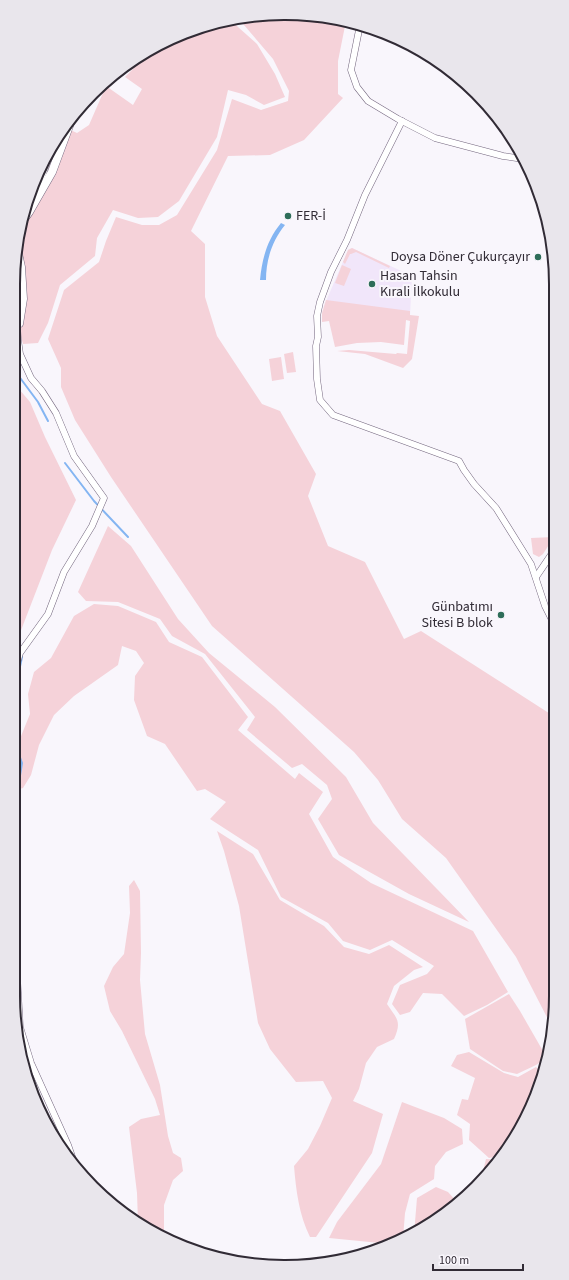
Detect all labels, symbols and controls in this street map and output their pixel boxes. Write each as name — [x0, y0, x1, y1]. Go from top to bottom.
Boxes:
place label: FER-İ — [296, 206, 326, 226]
marker: FER-İ — [283, 211, 293, 221]
place label: Doysa Döner Çukurçayır — [390, 247, 530, 267]
marker: Doysa Döner Çukurçayır — [533, 252, 543, 262]
place label: Hasan Tahsin Kırali İlkokulu — [380, 266, 460, 302]
marker: Hasan Tahsin Kırali İlkokulu — [367, 279, 377, 289]
place label: Günbatımı Sitesi B blok — [422, 597, 493, 633]
marker: Günbatımı Sitesi B blok — [496, 610, 506, 620]
scale bar — [433, 1246, 523, 1272]
text: 100 m — [439, 1252, 469, 1269]

